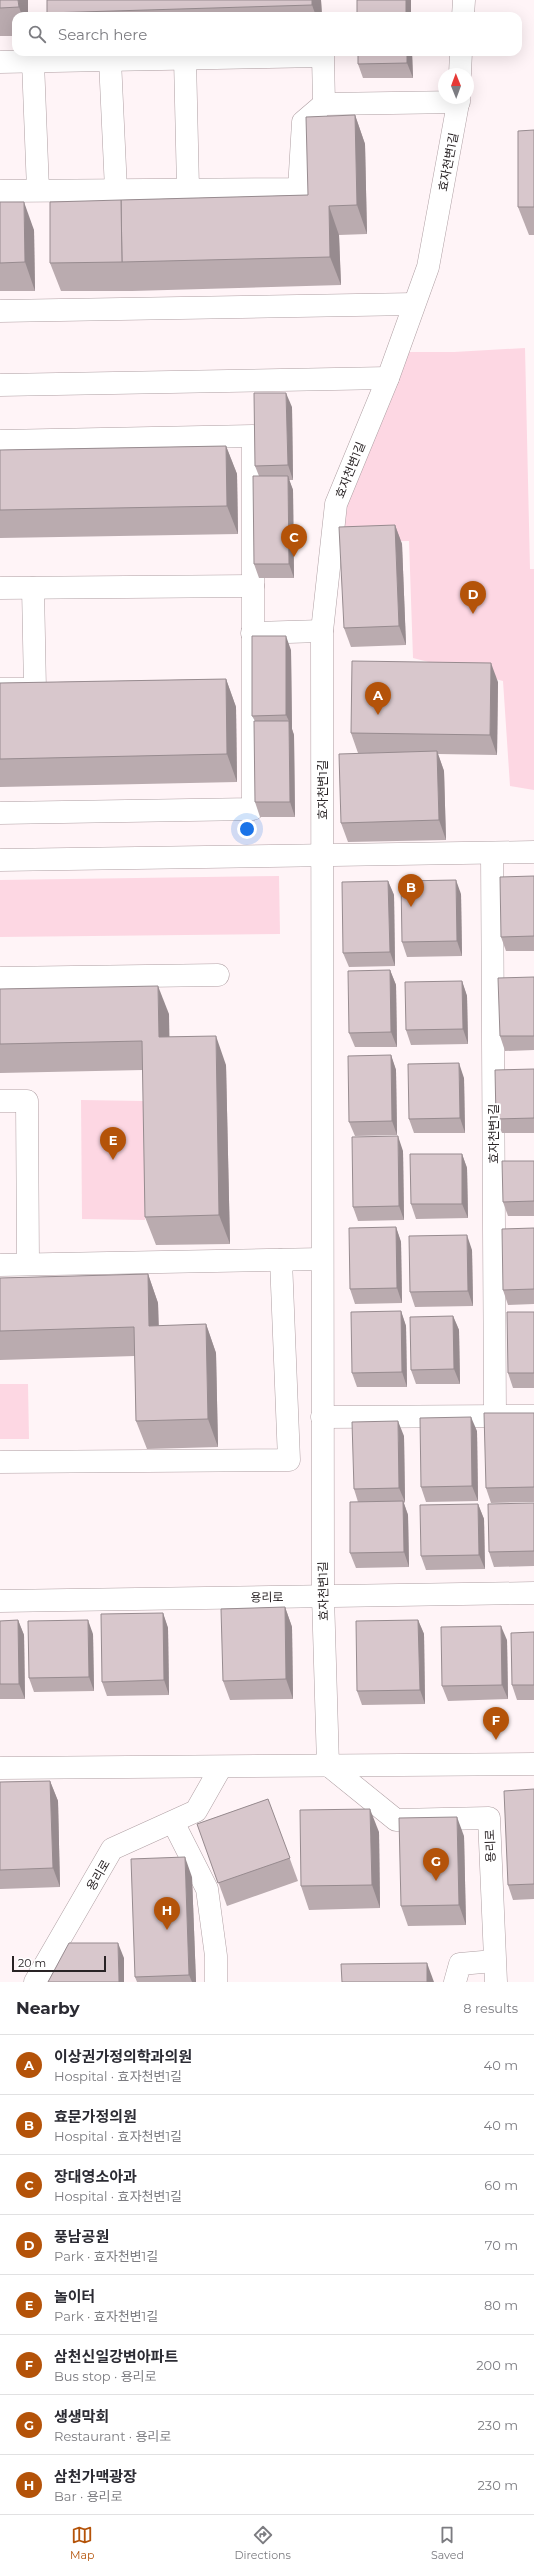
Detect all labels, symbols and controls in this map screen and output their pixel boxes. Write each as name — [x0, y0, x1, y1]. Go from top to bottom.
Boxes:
search box — [12, 12, 522, 56]
icon: search — [26, 23, 48, 45]
text: Search here — [58, 25, 147, 44]
north arrow — [438, 68, 474, 104]
street label: 효자천변1길 — [435, 131, 461, 193]
street label: 효자천변1길 — [332, 440, 368, 500]
pin: C — [281, 524, 307, 557]
pin: D — [460, 581, 486, 614]
pin: A — [365, 682, 391, 715]
street label: 효자천변1길 — [315, 760, 330, 820]
your location — [237, 819, 257, 839]
pin: B — [398, 874, 424, 907]
street label: 효자천변1길 — [486, 1104, 501, 1164]
pin: E — [100, 1127, 126, 1160]
street label: 효자천변1길 — [315, 1561, 331, 1621]
street label: 용리로 — [250, 1589, 284, 1605]
pin: F — [483, 1707, 509, 1740]
street label: 용리로 — [482, 1829, 498, 1863]
pin: G — [423, 1848, 449, 1881]
street label: 용리로 — [83, 1857, 113, 1893]
pin: H — [154, 1897, 180, 1930]
scale bar — [12, 1954, 106, 1973]
text: 20 m — [18, 1956, 46, 1970]
text: Nearby — [16, 1998, 80, 2018]
text: 8 results — [463, 2000, 518, 2016]
text: 이상권가정의학과의원 — [54, 2047, 192, 2066]
text: A — [24, 2057, 34, 2073]
text: 40 m — [484, 2057, 518, 2073]
text: Hospital · 효자천변1길 — [54, 2068, 182, 2084]
text: 효문가정의원 — [54, 2107, 137, 2126]
text: B — [24, 2117, 34, 2133]
text: 40 m — [484, 2117, 518, 2133]
text: Hospital · 효자천변1길 — [54, 2128, 182, 2144]
text: 장대영소아과 — [54, 2167, 137, 2186]
text: C — [24, 2177, 34, 2193]
text: 60 m — [484, 2177, 518, 2193]
text: Hospital · 효자천변1길 — [54, 2188, 182, 2204]
text: 풍남공원 — [54, 2227, 109, 2246]
text: D — [24, 2237, 34, 2253]
text: 70 m — [485, 2237, 518, 2253]
text: Park · 효자천변1길 — [54, 2248, 158, 2264]
text: 놀이터 — [54, 2287, 95, 2306]
text: E — [25, 2297, 33, 2313]
text: 80 m — [484, 2297, 518, 2313]
text: Park · 효자천변1길 — [54, 2308, 158, 2324]
text: 삼천신일강변아파트 — [54, 2347, 178, 2366]
text: F — [25, 2357, 33, 2373]
text: 200 m — [476, 2357, 518, 2373]
text: Bus stop · 용리로 — [54, 2368, 157, 2384]
text: 생생막회 — [54, 2407, 109, 2426]
text: G — [24, 2417, 34, 2433]
text: 230 m — [477, 2417, 518, 2433]
text: Restaurant · 용리로 — [54, 2428, 171, 2444]
text: 삼천가맥광장 — [54, 2467, 137, 2486]
text: H — [24, 2477, 34, 2493]
text: 230 m — [477, 2477, 518, 2493]
text: Bar · 용리로 — [54, 2488, 123, 2504]
tab: Map — [70, 2524, 94, 2562]
tab: Directions — [235, 2524, 291, 2562]
tab: Saved — [431, 2524, 464, 2562]

